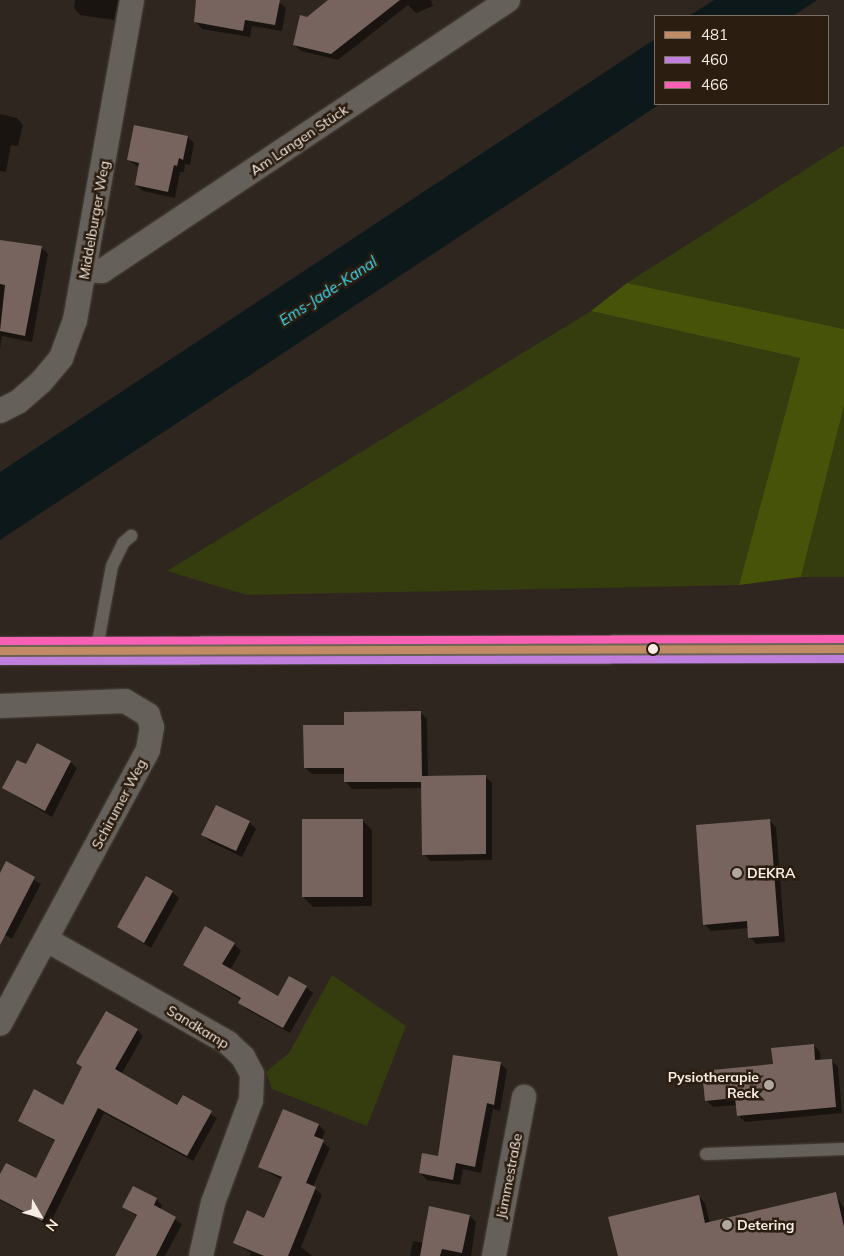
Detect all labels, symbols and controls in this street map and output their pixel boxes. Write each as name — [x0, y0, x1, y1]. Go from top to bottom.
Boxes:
legend — [654, 15, 829, 105]
text: 481 — [701, 25, 728, 44]
text: 460 — [701, 50, 728, 69]
text: 466 — [701, 75, 728, 94]
street label: Am Langen Stück — [247, 101, 351, 179]
street label: Middelburger Weg — [75, 159, 113, 281]
water label: Ems-Jade-Kanal — [276, 253, 380, 329]
unlabelled marker — [648, 644, 658, 654]
street label: Schirumer Weg — [88, 756, 150, 852]
place label: DEKRA — [747, 865, 795, 881]
marker: DEKRA — [731, 867, 743, 879]
street label: Sandkamp — [164, 1002, 232, 1052]
place label: Pysiotherapie Reck — [668, 1069, 759, 1102]
marker: Pysiotherapie Reck — [763, 1079, 775, 1091]
street label: Jümmestraße — [492, 1132, 526, 1220]
north arrow — [15, 1191, 65, 1241]
text: N — [41, 1216, 62, 1235]
place label: Detering — [737, 1217, 795, 1233]
marker: Detering — [721, 1219, 733, 1231]

